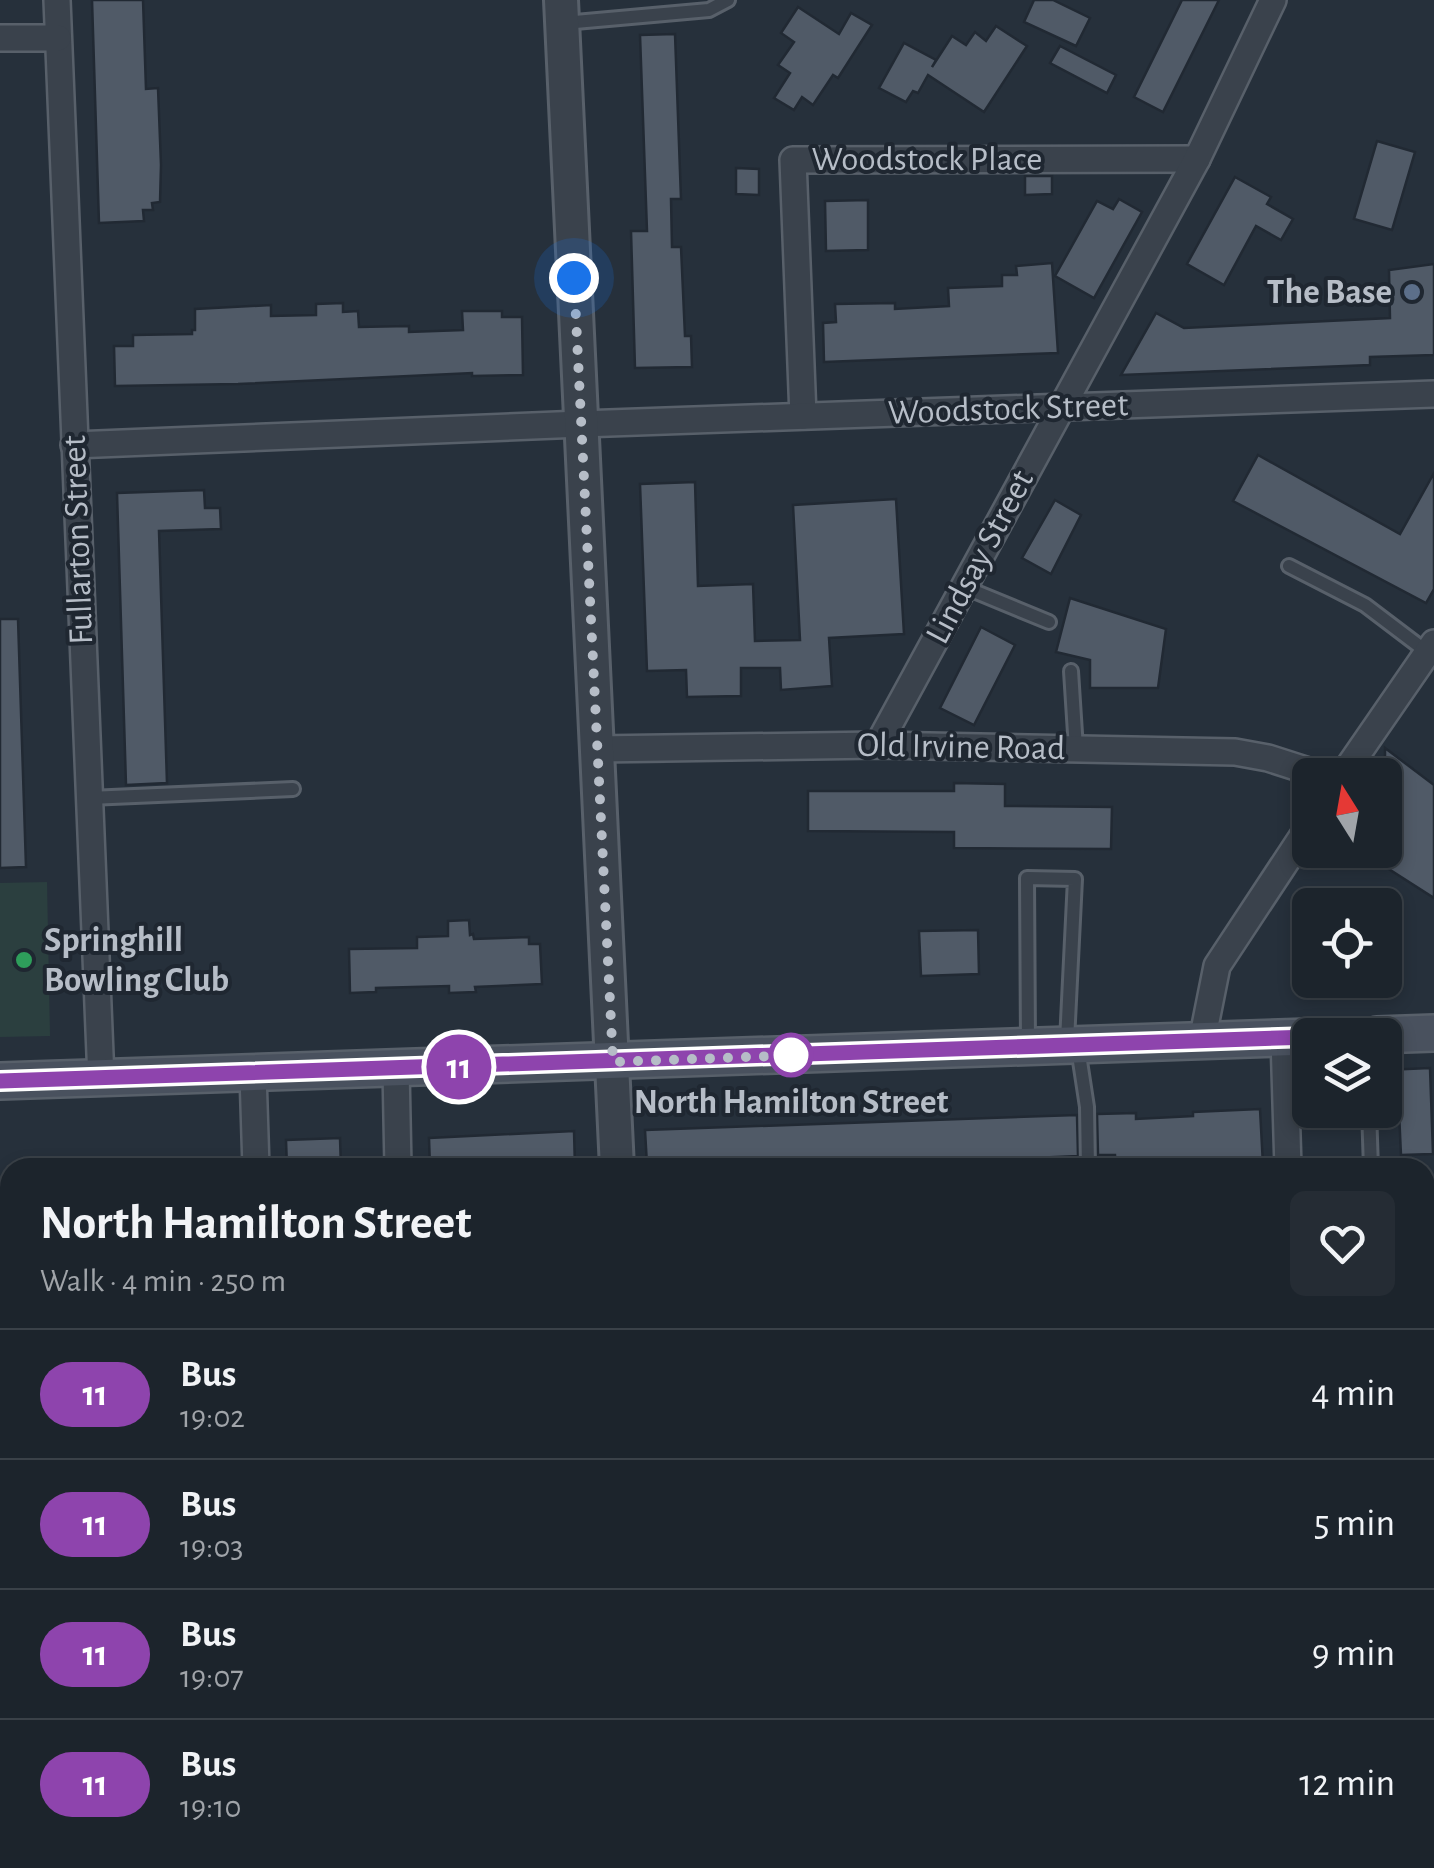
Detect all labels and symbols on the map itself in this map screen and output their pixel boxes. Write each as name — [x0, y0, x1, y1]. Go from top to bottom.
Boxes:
street label: Woodstock Place — [812, 142, 1042, 177]
your location — [549, 253, 599, 303]
place label: The Base — [1267, 275, 1392, 310]
marker: The Base — [1401, 281, 1423, 303]
street label: Woodstock Street — [887, 387, 1129, 431]
street label: Fullarton Street — [57, 435, 99, 645]
street label: Lindsay Street — [920, 464, 1040, 650]
street label: Old Irvine Road — [857, 728, 1065, 766]
north arrow — [1292, 758, 1402, 868]
place label: Springhill Bowling Club — [44, 923, 229, 998]
marker: Springhill Bowling Club — [13, 949, 35, 971]
line badge: 11 — [414, 1034, 504, 1100]
marker: North Hamilton Street — [770, 1034, 812, 1076]
place label: North Hamilton Street — [634, 1085, 948, 1120]

